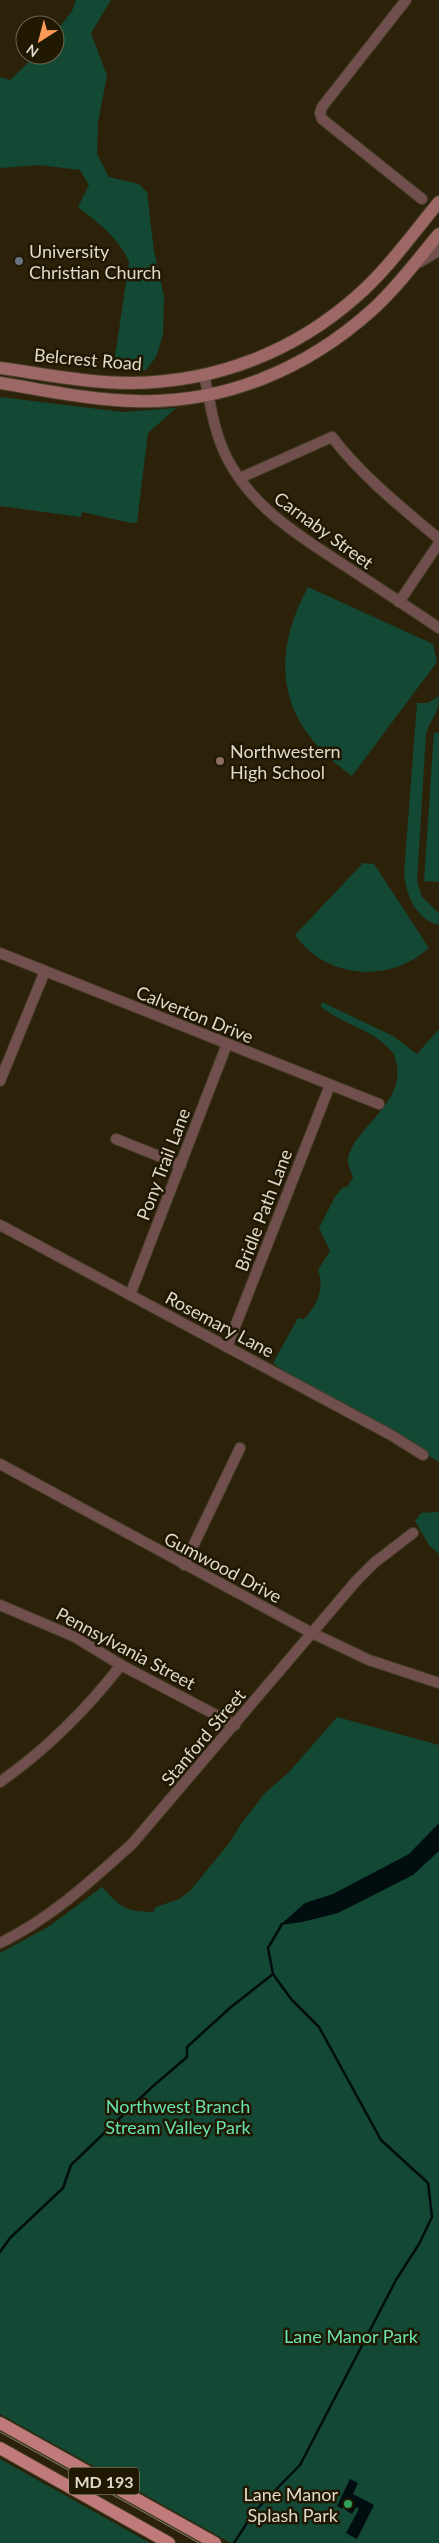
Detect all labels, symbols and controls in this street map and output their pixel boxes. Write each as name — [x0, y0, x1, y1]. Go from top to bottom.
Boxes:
north arrow — [15, 15, 65, 65]
text: N — [23, 41, 41, 61]
place label: University Christian Church — [29, 240, 161, 283]
marker: University Christian Church — [13, 255, 25, 267]
street label: Belcrest Road — [33, 343, 143, 375]
street label: Carnaby Street — [270, 487, 378, 574]
place label: Northwestern High School — [230, 740, 341, 783]
marker: Northwestern High School — [214, 755, 226, 767]
street label: Calverton Drive — [133, 980, 257, 1048]
street label: Pony Trail Lane — [132, 1105, 194, 1223]
street label: Bridle Path Lane — [230, 1146, 296, 1274]
street label: Rosemary Lane — [162, 1286, 278, 1362]
street label: Gumwood Drive — [161, 1527, 285, 1607]
street label: Pennsylvania Street — [53, 1602, 200, 1694]
street label: Stanford Street — [156, 1684, 250, 1790]
park label: Northwest Branch Stream Valley Park — [105, 2095, 252, 2138]
park label: Lane Manor Park — [284, 2325, 419, 2347]
road number: MD 193 — [69, 2468, 139, 2494]
place label: Lane Manor Splash Park — [243, 2483, 339, 2526]
marker: Lane Manor Splash Park — [342, 2498, 354, 2510]

